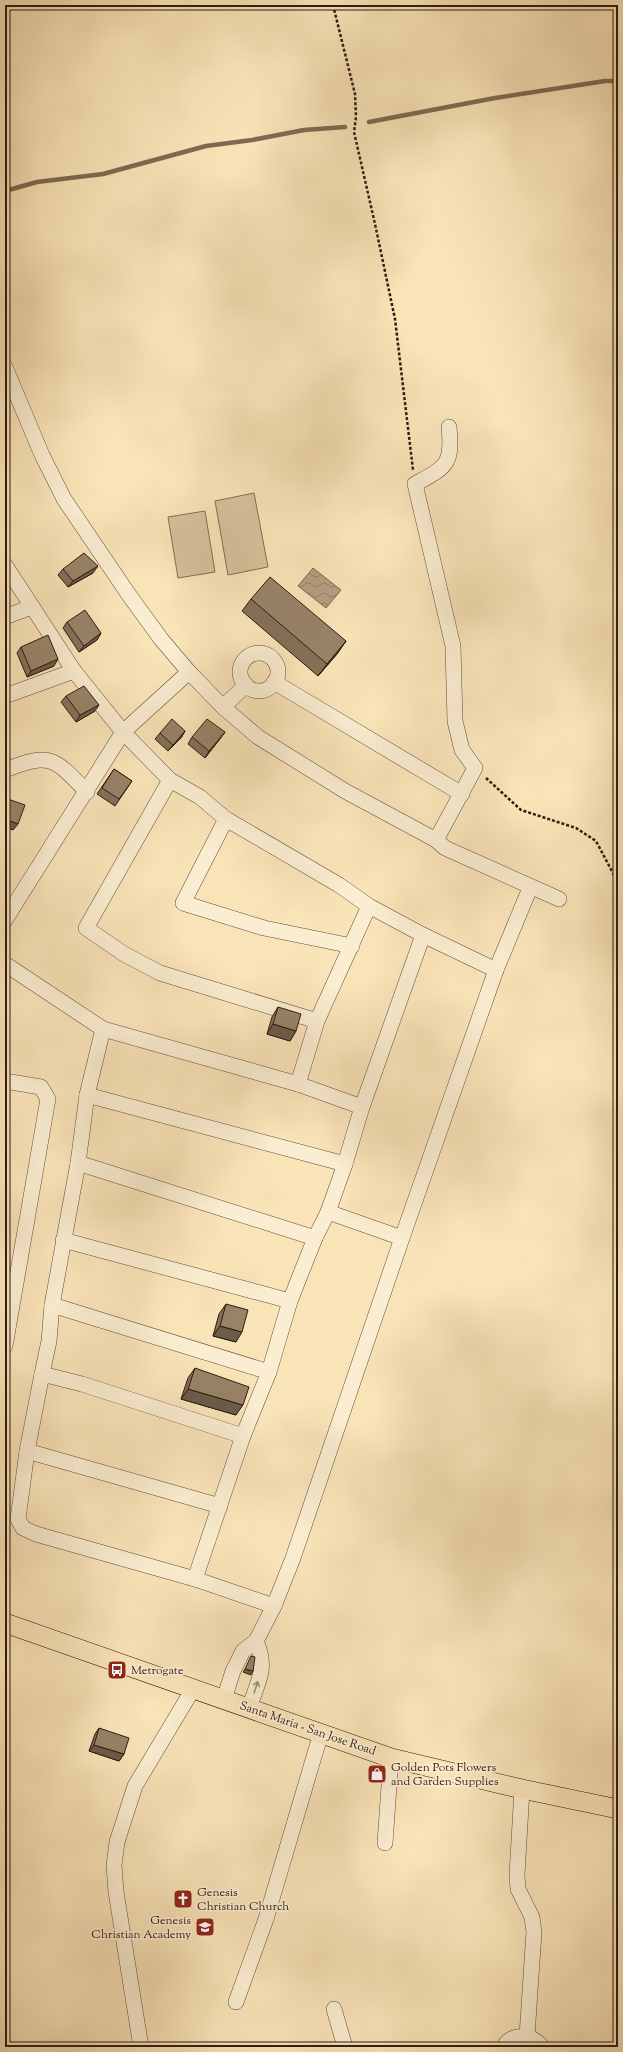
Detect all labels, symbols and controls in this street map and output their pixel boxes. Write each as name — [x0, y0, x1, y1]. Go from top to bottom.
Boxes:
bus stop icon: Metrogate — [106, 1659, 128, 1681]
place label: Metrogate — [131, 1662, 184, 1680]
one-way arrow — [253, 1681, 260, 1694]
street label: Santa Maria - San Jose Road — [237, 1697, 378, 1761]
place label: Golden Pots Flowers and Garden Supplies — [391, 1759, 499, 1791]
shop icon: Golden Pots Flowers and Garden Supplies — [366, 1763, 388, 1785]
place label: Genesis Christian Church — [197, 1884, 289, 1916]
church icon: Genesis Christian Church — [172, 1888, 194, 1910]
place label: Genesis Christian Academy — [91, 1912, 191, 1944]
school or university icon: Genesis Christian Academy — [194, 1916, 216, 1938]

